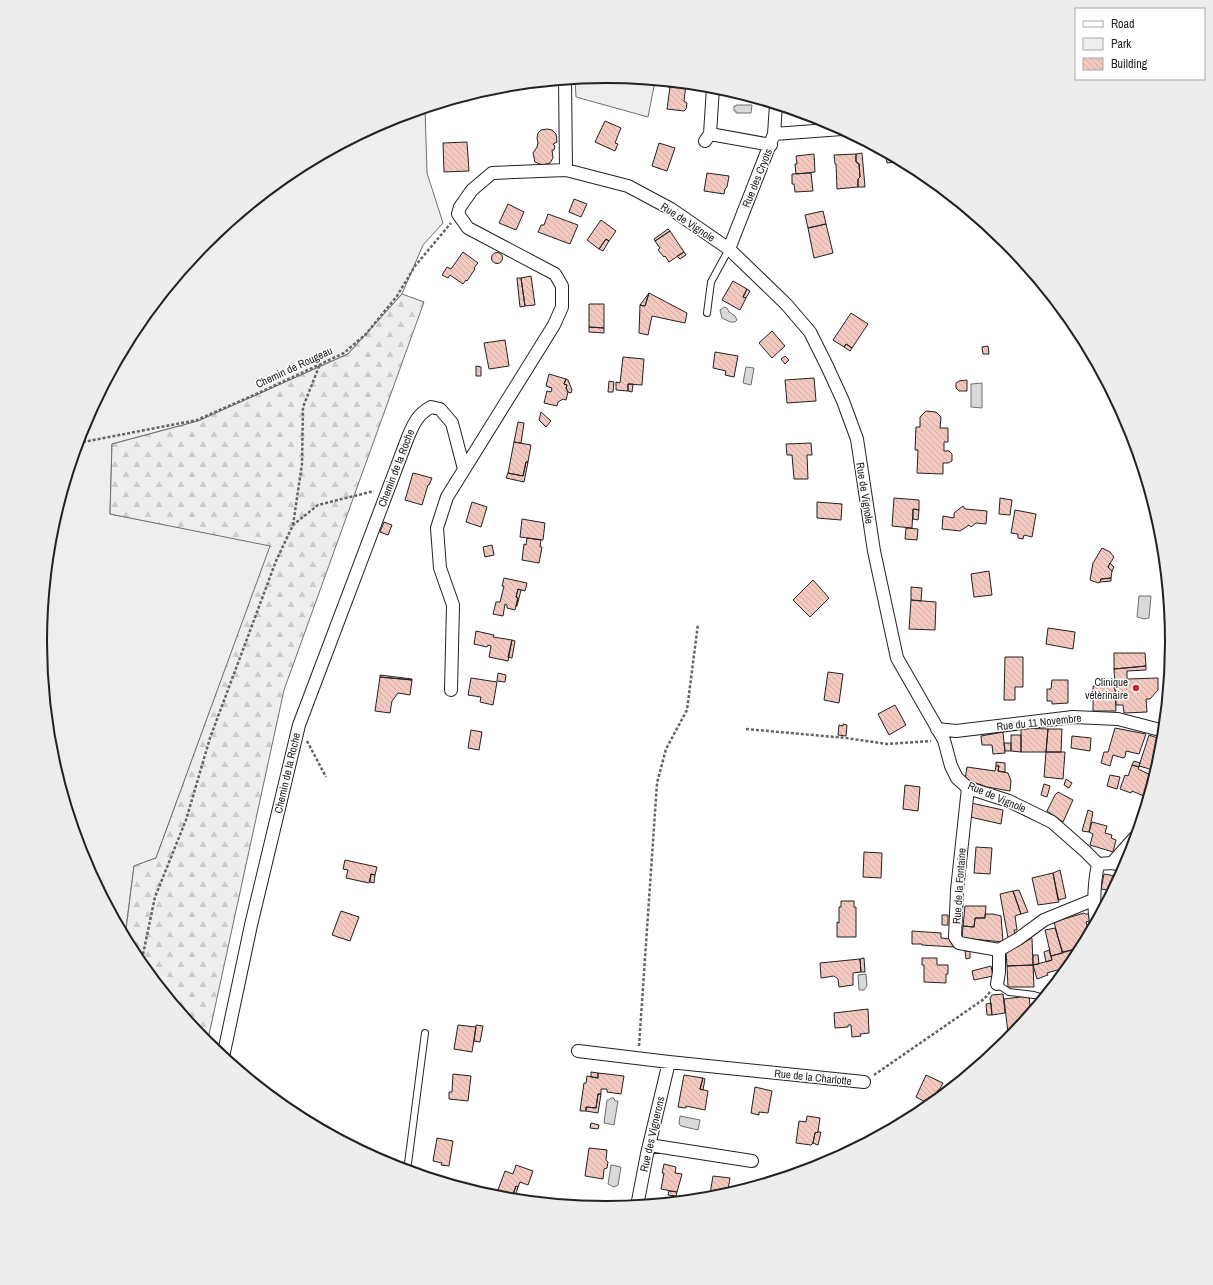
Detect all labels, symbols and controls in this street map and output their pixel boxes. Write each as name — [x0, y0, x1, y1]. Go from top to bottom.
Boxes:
legend — [1075, 8, 1205, 80]
text: Road — [1111, 16, 1135, 32]
text: Park — [1111, 36, 1131, 52]
text: Building — [1111, 56, 1148, 72]
street label: Rue des Cryots — [739, 146, 775, 209]
street label: Rue de Vignole — [658, 199, 718, 245]
street label: Chemin de Rougeau — [253, 343, 335, 391]
street label: Chemin de la Roche — [375, 427, 417, 509]
street label: Rue de Vignole — [853, 461, 877, 525]
place label: Clinique vétèrinaire — [1085, 675, 1128, 702]
marker: Clinique vétèrinaire — [1131, 683, 1141, 693]
street label: Rue du 11 Novembre — [996, 711, 1082, 733]
street label: Chemin de la Roche — [271, 731, 303, 815]
street label: Rue de Vignole — [966, 778, 1028, 816]
street label: Rue de la Fontaine — [949, 847, 969, 925]
street label: Rue de la Charlotte — [774, 1066, 852, 1088]
street label: Rue des Vignerons — [637, 1094, 668, 1173]

